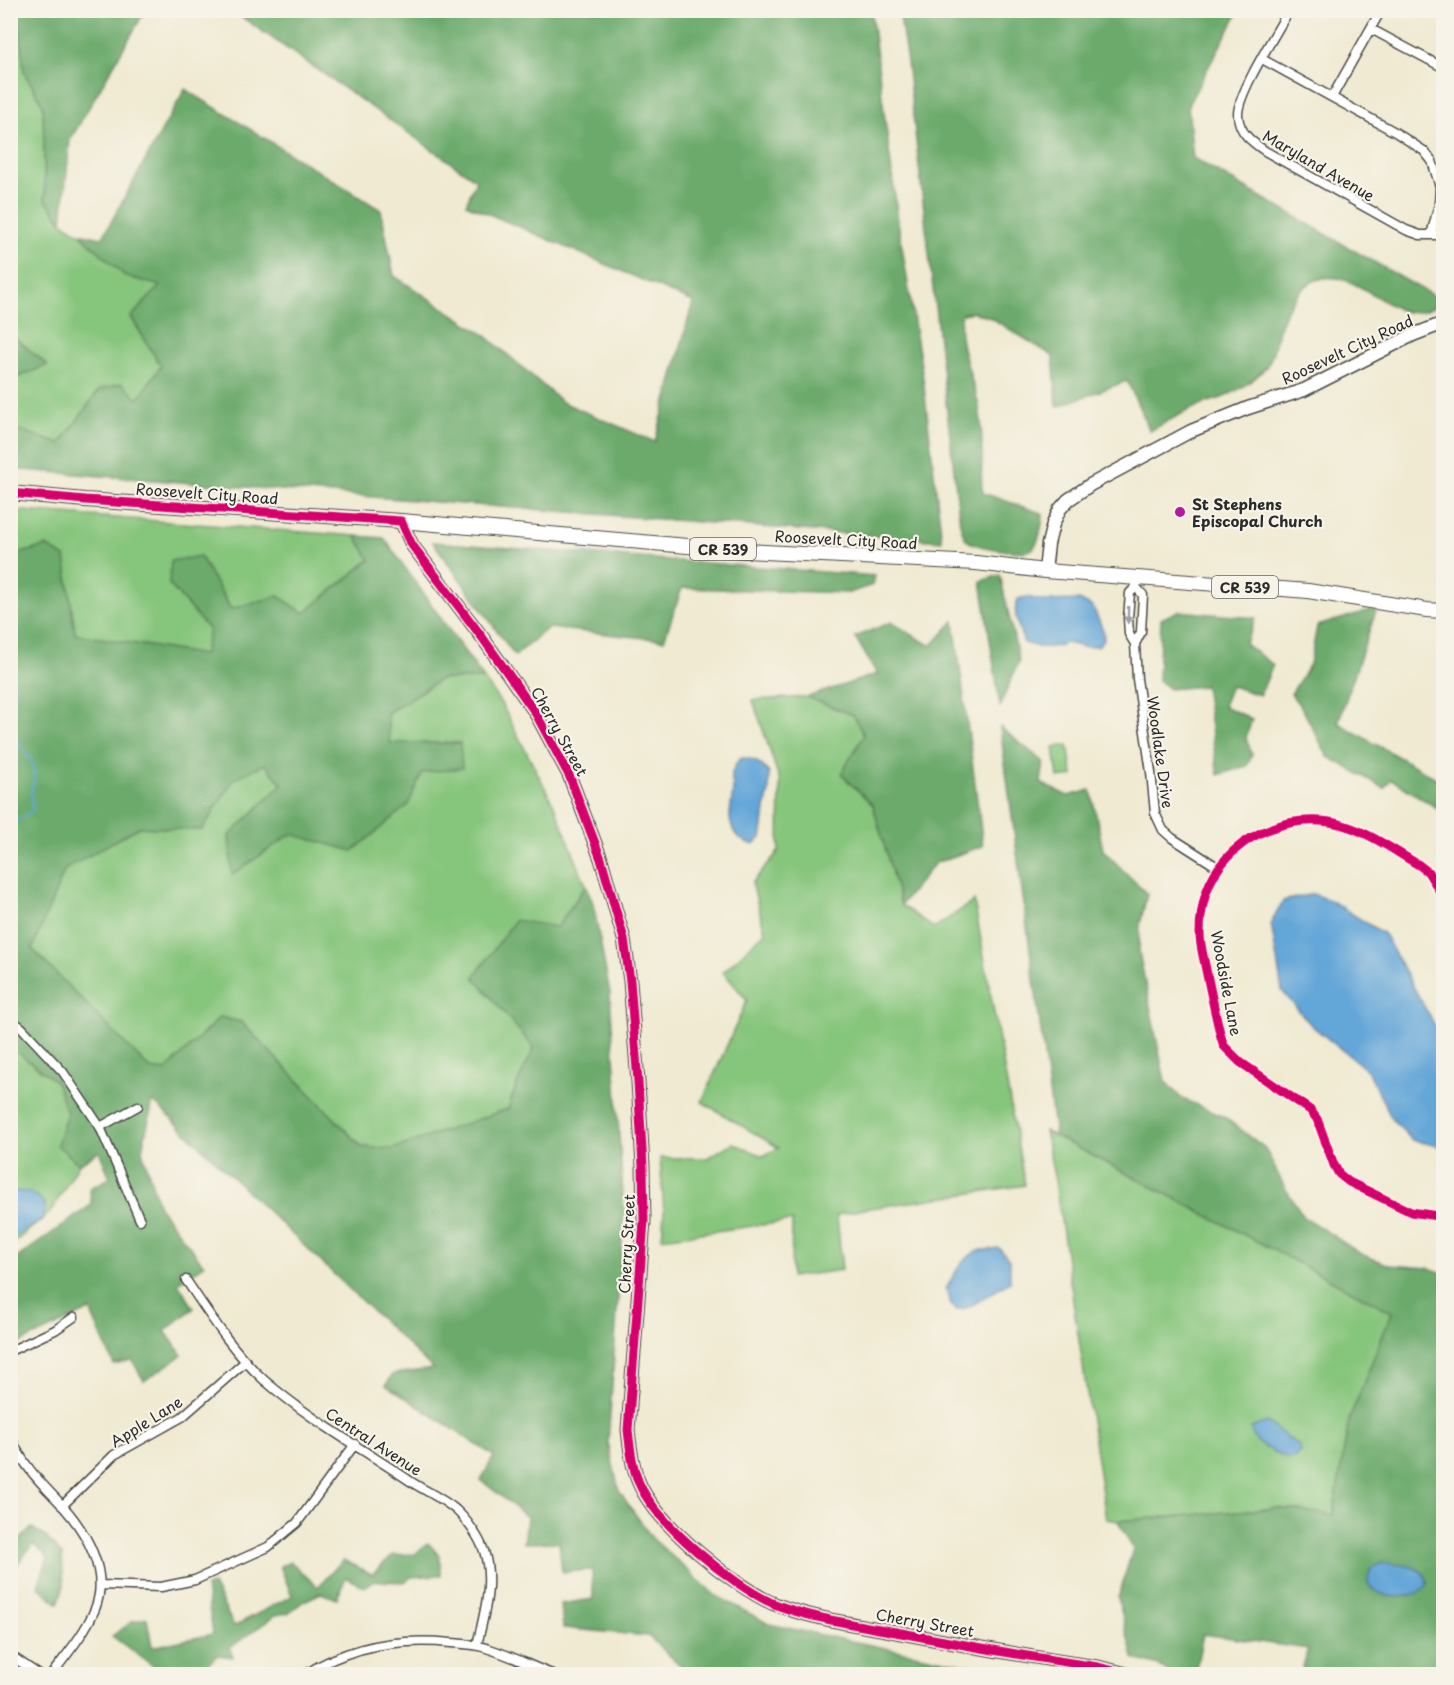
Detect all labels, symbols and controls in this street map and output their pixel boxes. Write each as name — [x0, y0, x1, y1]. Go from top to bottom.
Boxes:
street label: Maryland Avenue — [1259, 124, 1379, 206]
street label: Roosevelt City Road — [1277, 308, 1417, 390]
street label: Roosevelt City Road — [135, 477, 279, 509]
place label: St Stephens Episcopal Church — [1192, 492, 1323, 532]
marker: St Stephens Episcopal Church — [1173, 505, 1187, 519]
street label: Roosevelt City Road — [774, 524, 918, 554]
road number: CR 539 — [690, 538, 756, 560]
road number: CR 539 — [1212, 576, 1278, 598]
one-way arrow — [1124, 605, 1133, 624]
street label: Cherry Street — [526, 682, 594, 780]
street label: Woodlake Drive — [1142, 694, 1180, 810]
street label: Woodside Lane — [1206, 928, 1248, 1038]
street label: Cherry Street — [612, 1194, 640, 1294]
street label: Apple Lane — [105, 1390, 187, 1452]
street label: Central Avenue — [321, 1401, 427, 1481]
street label: Cherry Street — [874, 1602, 976, 1642]

